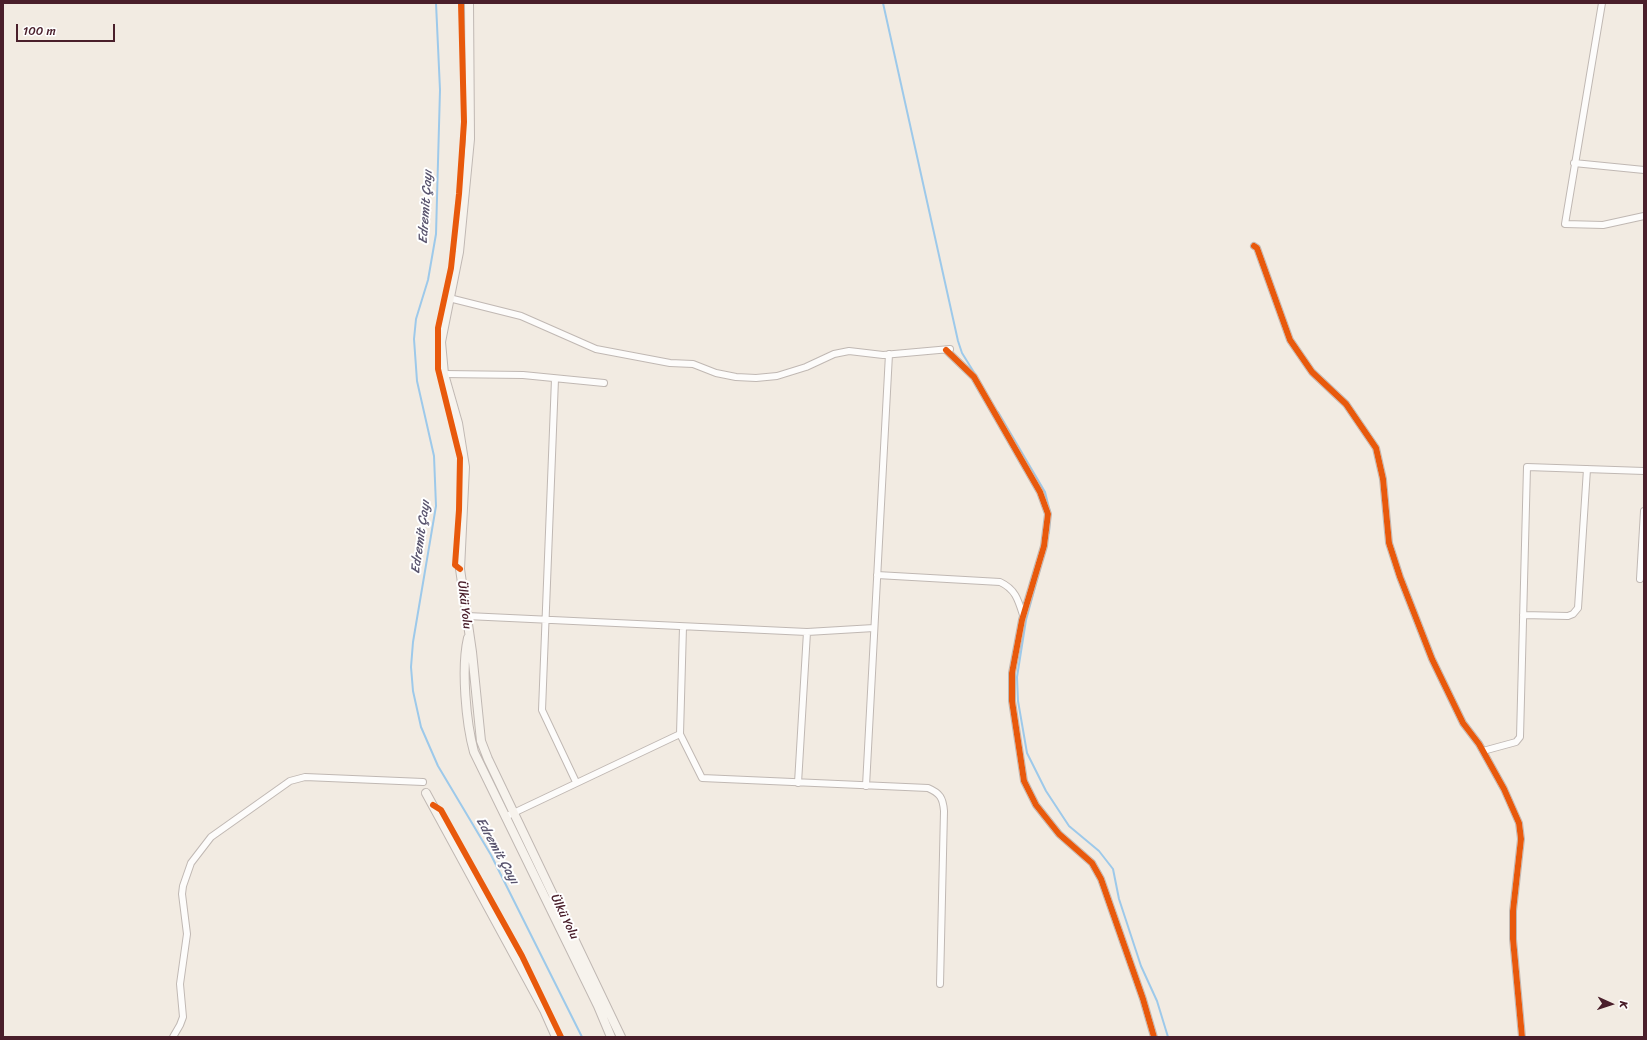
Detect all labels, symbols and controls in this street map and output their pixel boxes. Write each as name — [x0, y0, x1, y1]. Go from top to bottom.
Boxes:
scale bar — [18, 16, 117, 42]
text: 100 m — [23, 20, 56, 42]
water label: Edremit Çayı — [416, 170, 436, 244]
water label: Edremit Çayı — [408, 499, 434, 575]
street label: Ülkü Yolu — [454, 580, 474, 630]
water label: Edremit Çayı — [472, 815, 522, 887]
street label: Ülkü Yolu — [547, 892, 581, 942]
north arrow — [1591, 984, 1631, 1024]
text: K — [1614, 1001, 1633, 1008]

